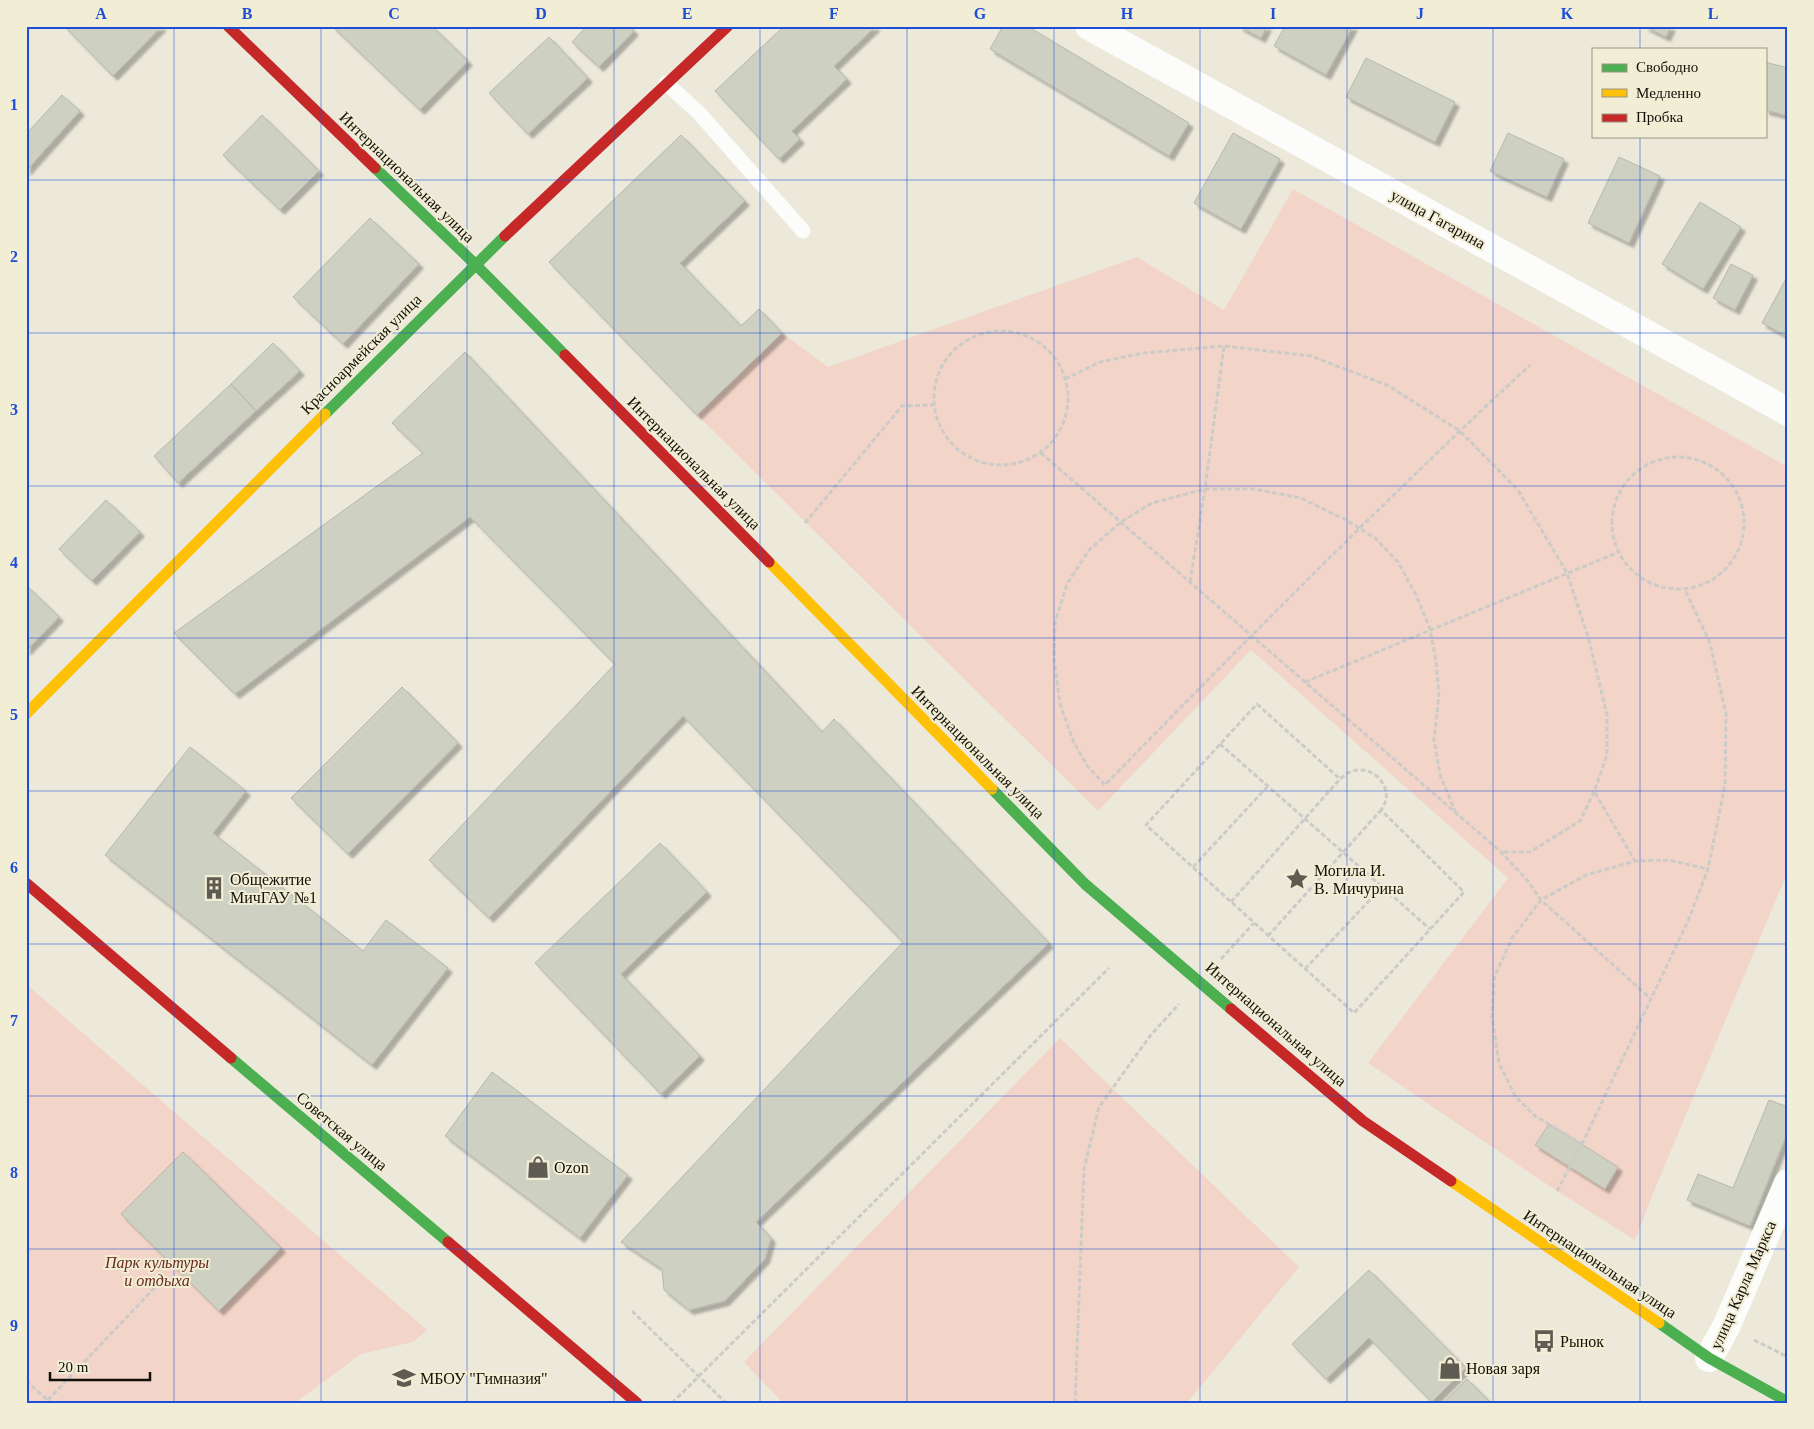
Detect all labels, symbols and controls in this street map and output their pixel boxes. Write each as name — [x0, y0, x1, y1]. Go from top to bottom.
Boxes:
text: A — [95, 5, 107, 22]
text: B — [242, 5, 253, 22]
text: C — [388, 5, 400, 22]
text: D — [535, 5, 547, 22]
text: E — [682, 5, 692, 22]
text: F — [829, 5, 839, 22]
text: G — [974, 5, 987, 22]
text: H — [1121, 5, 1134, 22]
text: I — [1270, 5, 1276, 22]
text: J — [1416, 5, 1424, 22]
text: K — [1561, 5, 1574, 22]
text: L — [1708, 5, 1718, 22]
legend — [1592, 48, 1766, 138]
text: Свободно — [1636, 59, 1698, 75]
text: Медленно — [1636, 85, 1701, 101]
text: 1 — [10, 96, 18, 113]
street label: Интернациональная улица — [335, 108, 478, 247]
text: Пробка — [1636, 109, 1684, 125]
street label: улица Гагарина — [1387, 186, 1488, 253]
text: 2 — [10, 248, 18, 265]
street label: Красноармейская улица — [297, 290, 425, 418]
street label: Интернациональная улица — [623, 393, 764, 534]
text: 3 — [10, 401, 18, 418]
text: 4 — [10, 554, 18, 571]
street label: Интернациональная улица — [907, 682, 1048, 823]
text: 5 — [10, 706, 18, 723]
text: 6 — [10, 859, 18, 876]
place label: Могила И. В. Мичурина — [1314, 862, 1404, 898]
place icon: Могила И. В. Мичурина — [1284, 866, 1310, 892]
place label: Общежитие МичГАУ №1 — [230, 871, 317, 906]
building icon: Общежитие МичГАУ №1 — [201, 875, 227, 901]
street label: Интернациональная улица — [1202, 958, 1350, 1090]
text: 7 — [10, 1012, 18, 1029]
street label: Советская улица — [293, 1088, 391, 1175]
shop icon: Ozon — [525, 1154, 551, 1180]
place label: Ozon — [554, 1159, 589, 1176]
text: 8 — [10, 1164, 18, 1181]
street label: Интернациональная улица — [1520, 1206, 1680, 1322]
street label: улица Карла Маркса — [1707, 1218, 1780, 1352]
park label: Парк культуры и отдыха — [104, 1254, 209, 1289]
text: 9 — [10, 1317, 18, 1334]
bus stop icon: Рынок — [1531, 1328, 1557, 1354]
place label: Рынок — [1560, 1333, 1604, 1350]
scale bar — [50, 1349, 150, 1381]
shop icon: Новая заря — [1437, 1355, 1463, 1381]
text: 20 m — [58, 1359, 89, 1375]
place label: Новая заря — [1466, 1360, 1541, 1378]
school or university icon: МБОУ "Гимназия" — [391, 1365, 417, 1391]
place label: МБОУ "Гимназия" — [420, 1370, 548, 1387]

